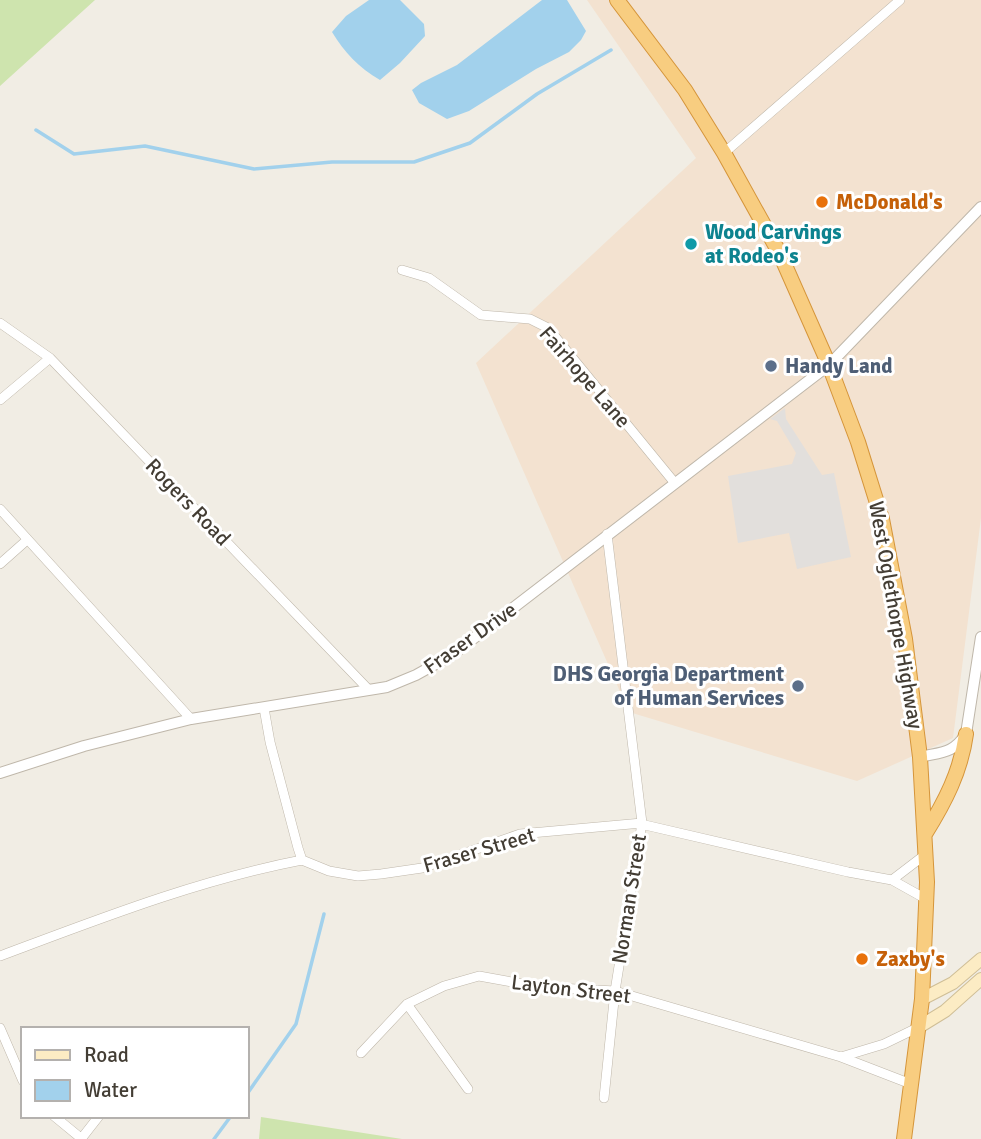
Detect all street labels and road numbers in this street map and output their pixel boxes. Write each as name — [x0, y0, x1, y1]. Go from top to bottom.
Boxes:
street label: Fairhope Lane — [534, 321, 636, 433]
street label: Rogers Road — [140, 453, 236, 551]
street label: West Oglethorpe Highway — [863, 499, 929, 731]
street label: Fraser Drive — [418, 596, 522, 680]
street label: Fraser Street — [420, 822, 538, 878]
street label: Norman Street — [606, 832, 652, 966]
street label: Layton Street — [510, 969, 632, 1009]

